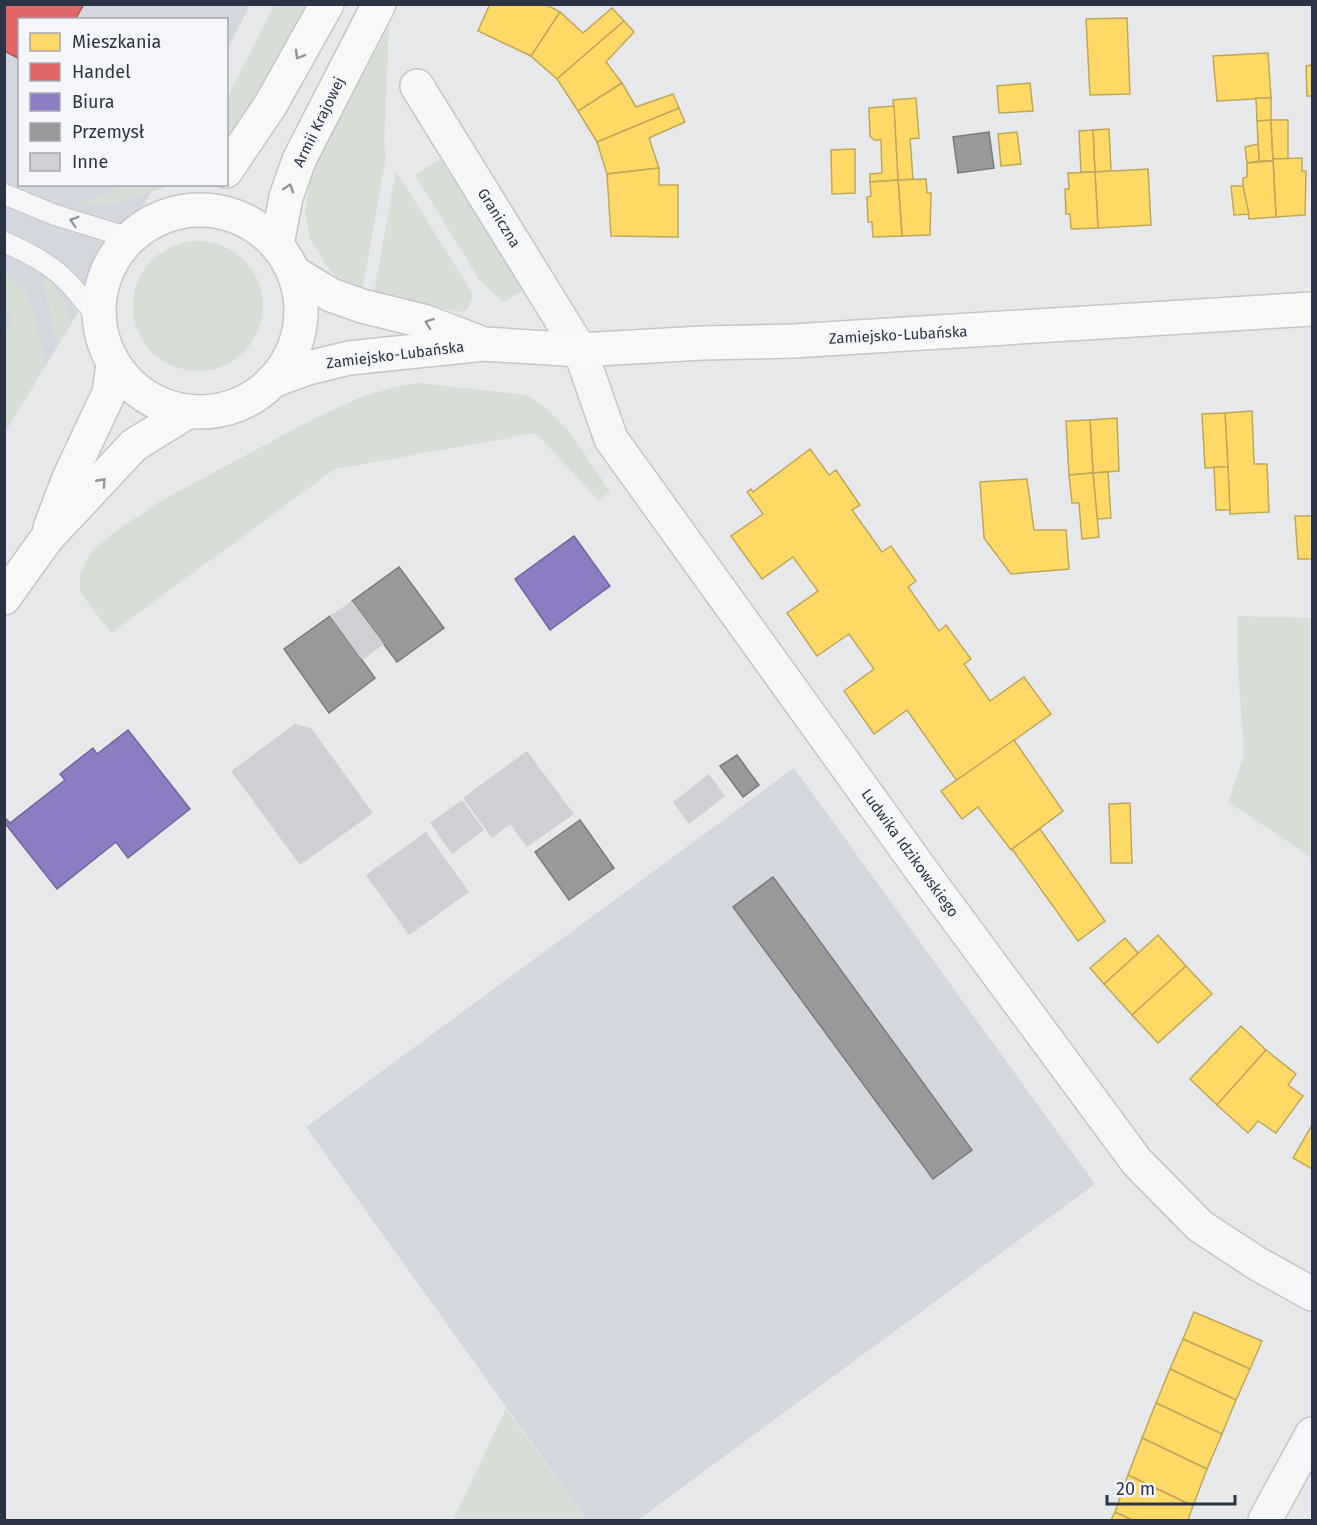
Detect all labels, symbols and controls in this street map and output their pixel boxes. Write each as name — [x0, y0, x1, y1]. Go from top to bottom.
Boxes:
legend — [18, 18, 228, 186]
text: Mieszkania — [72, 31, 161, 53]
one-way arrow — [294, 49, 306, 60]
text: Handel — [72, 61, 130, 83]
street label: Armii Krajowej — [289, 74, 349, 170]
text: Biura — [72, 91, 115, 113]
text: Przemysł — [72, 121, 145, 143]
text: Inne — [72, 151, 108, 173]
one-way arrow — [282, 183, 294, 194]
street label: Graniczna — [474, 185, 524, 251]
one-way arrow — [69, 216, 80, 228]
one-way arrow — [424, 318, 435, 331]
street label: Zamiejsko-Lubańska — [828, 322, 968, 348]
street label: Zamiejsko-Lubańska — [325, 338, 465, 372]
one-way arrow — [95, 478, 106, 488]
street label: Ludwika Idzikowskiego — [857, 785, 963, 921]
scale bar — [1107, 1468, 1234, 1506]
text: 20 m — [1116, 1478, 1155, 1500]

